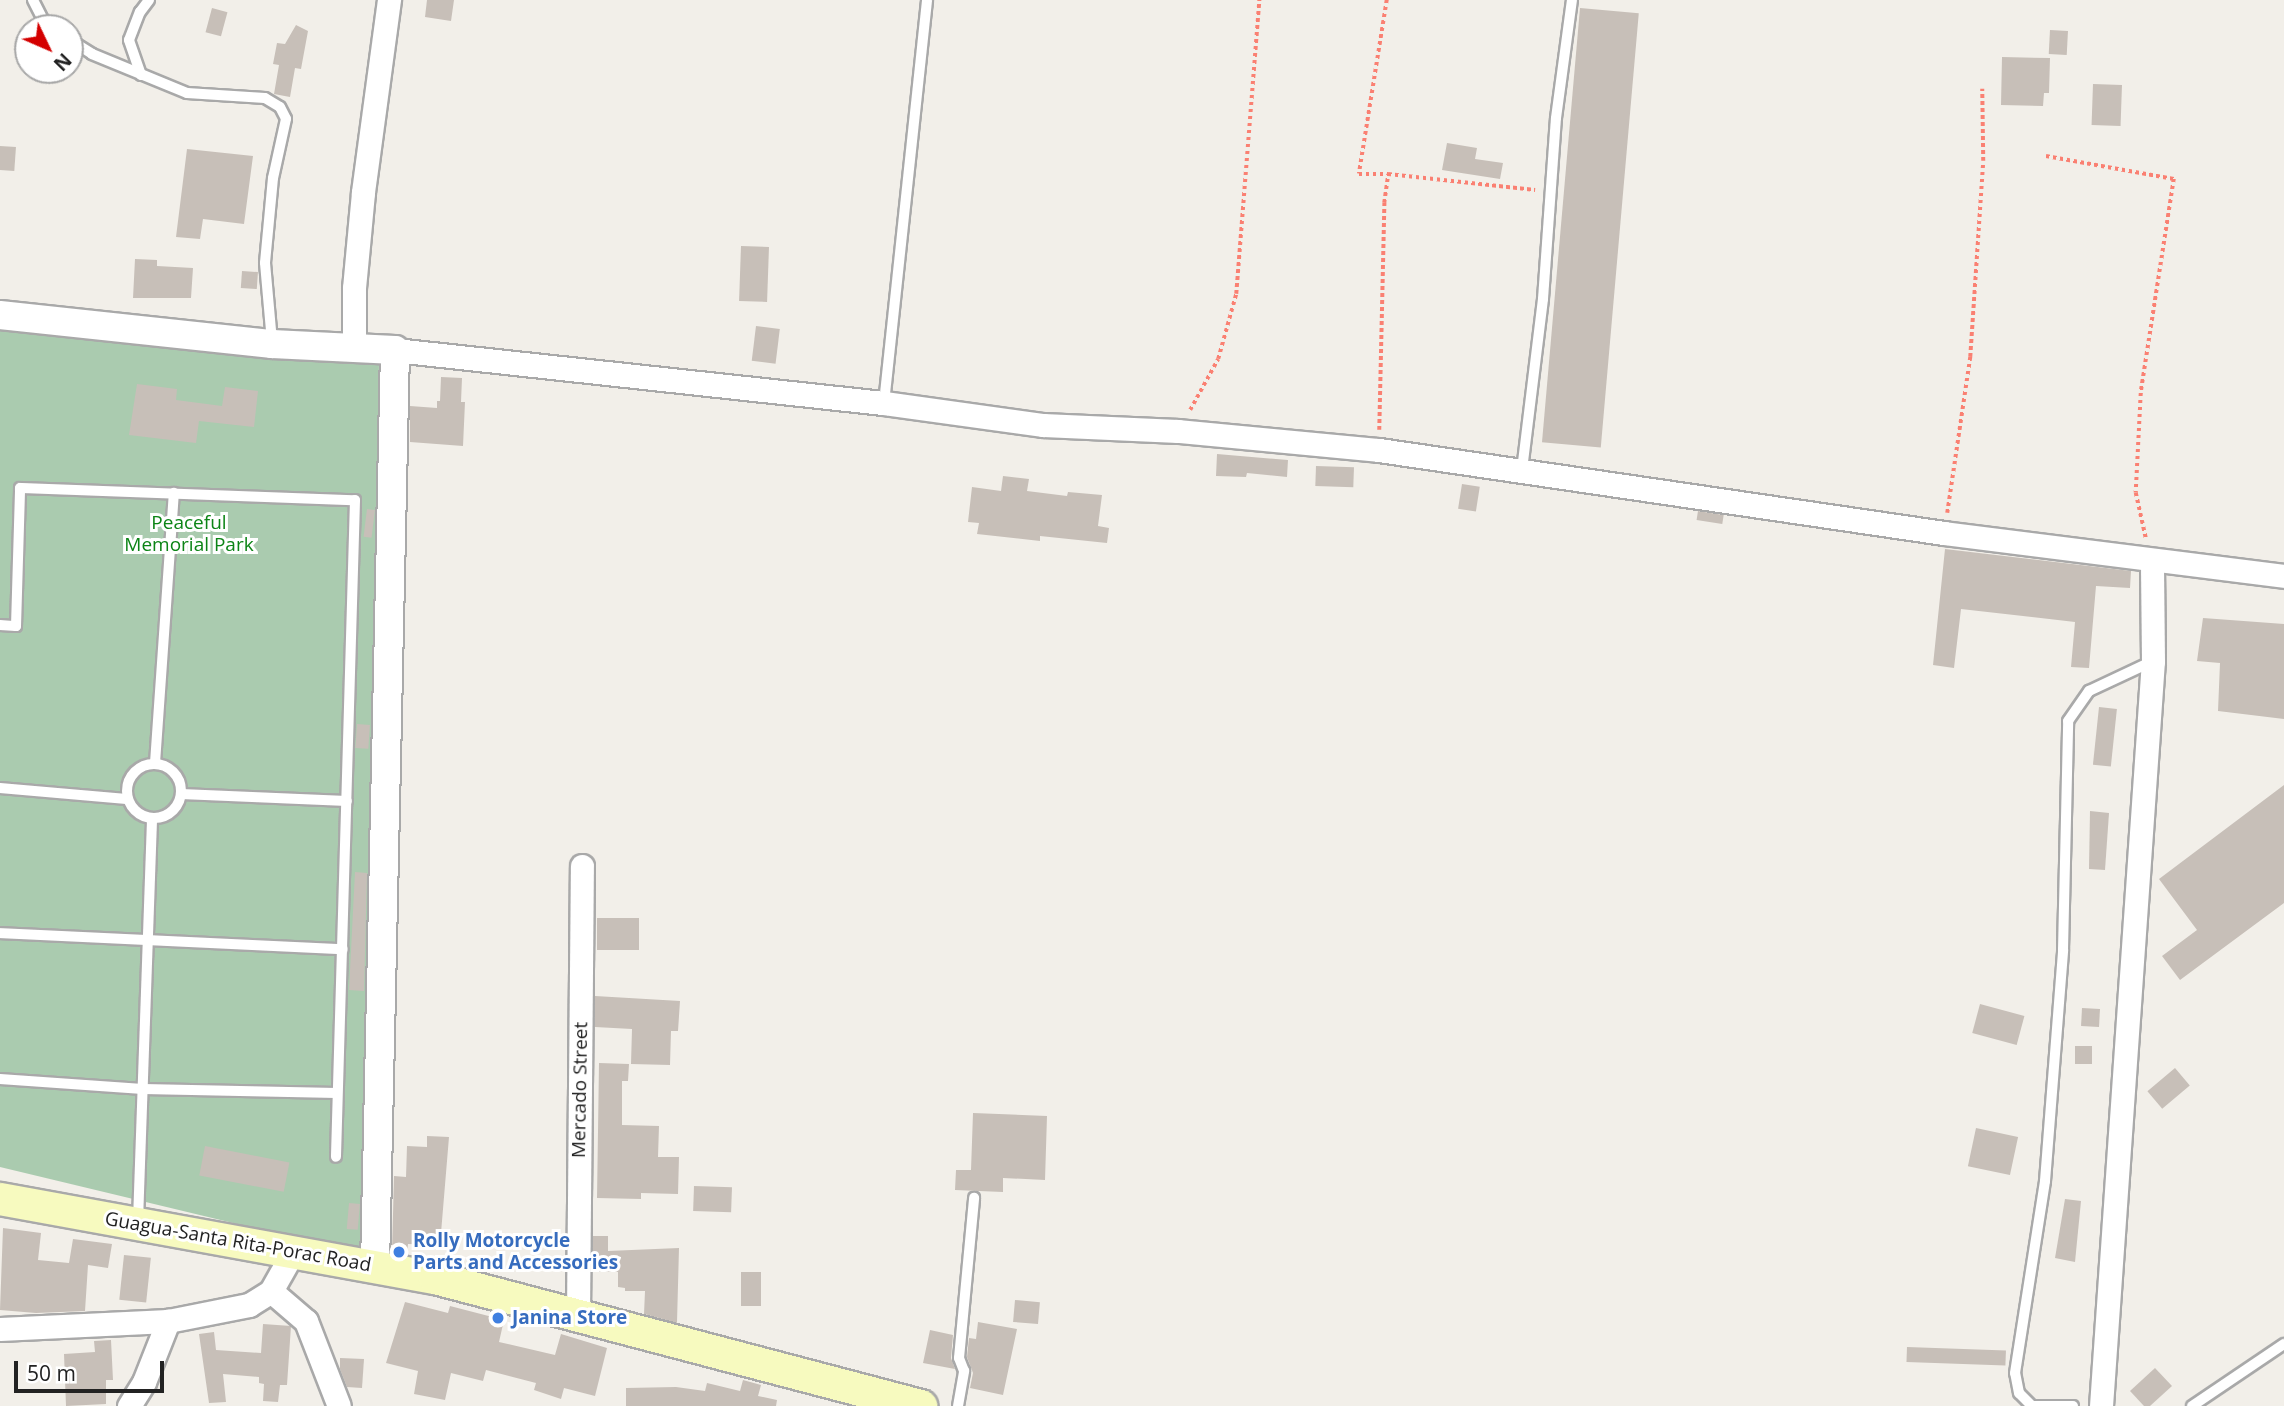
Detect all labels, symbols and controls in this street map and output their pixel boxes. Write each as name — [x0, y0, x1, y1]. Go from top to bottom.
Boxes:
north arrow — [14, 14, 84, 84]
text: N — [48, 48, 77, 77]
park label: Peaceful Memorial Park — [124, 512, 254, 556]
street label: Mercado Street — [567, 1022, 593, 1158]
street label: Guagua-Santa Rita-Porac Road — [103, 1207, 373, 1277]
place label: Rolly Motorcycle Parts and Accessories — [413, 1230, 618, 1274]
marker: Rolly Motorcycle Parts and Accessories — [391, 1244, 407, 1260]
place label: Janina Store — [512, 1307, 627, 1329]
marker: Janina Store — [490, 1310, 506, 1326]
scale bar — [18, 1346, 168, 1390]
text: 50 m — [27, 1359, 76, 1387]

